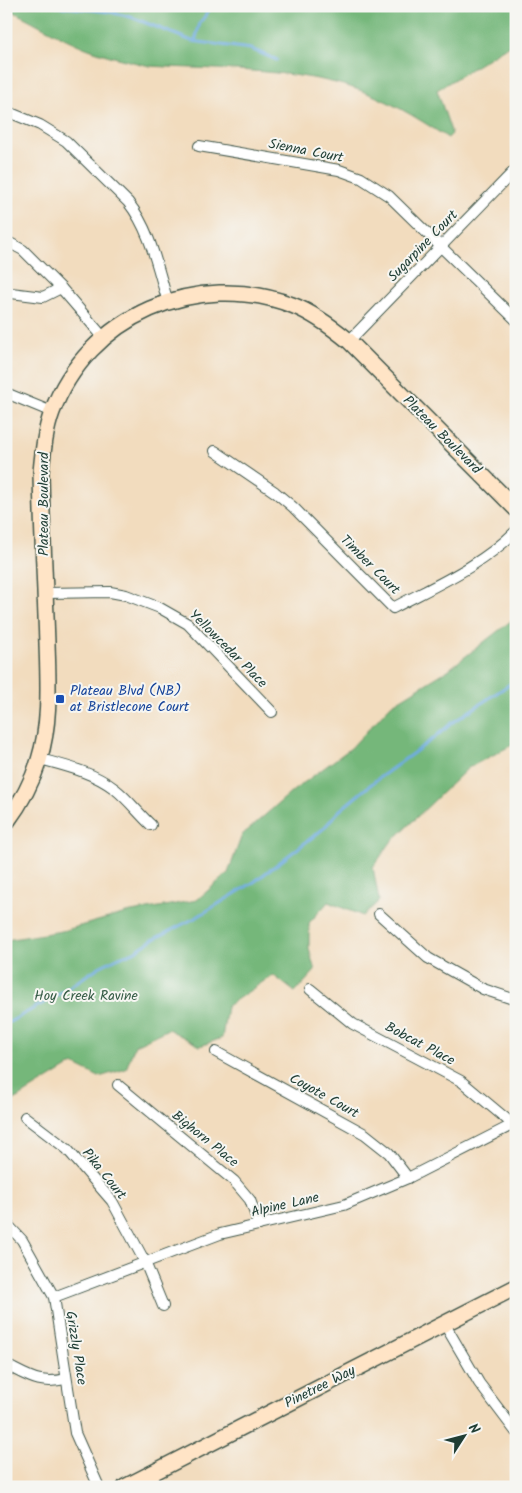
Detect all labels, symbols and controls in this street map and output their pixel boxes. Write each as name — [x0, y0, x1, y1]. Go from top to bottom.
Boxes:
street label: Sienna Court — [267, 133, 346, 169]
street label: Sugarpine Court — [383, 205, 464, 287]
street label: Plateau Boulevard — [397, 390, 487, 480]
street label: Plateau Boulevard — [33, 451, 55, 556]
street label: Timber Court — [335, 530, 406, 601]
street label: Yellowcedar Place — [184, 605, 273, 694]
place label: Plateau Blvd (NB) at Bristlecone Court — [70, 680, 190, 718]
marker: Plateau Blvd (NB) at Bristlecone Court — [54, 693, 66, 705]
park label: Hoy Creek Ravine — [34, 985, 138, 1007]
street label: Bobcat Place — [381, 1016, 460, 1072]
street label: Coyote Court — [285, 1068, 363, 1124]
street label: Bighorn Place — [167, 1105, 244, 1173]
street label: Pika Court — [76, 1143, 132, 1205]
street label: Alpine Lane — [249, 1186, 322, 1224]
street label: Grizzly Place — [59, 1309, 93, 1387]
street label: Pinetree Way — [281, 1360, 360, 1414]
north arrow — [440, 1410, 490, 1460]
text: N — [462, 1419, 485, 1439]

